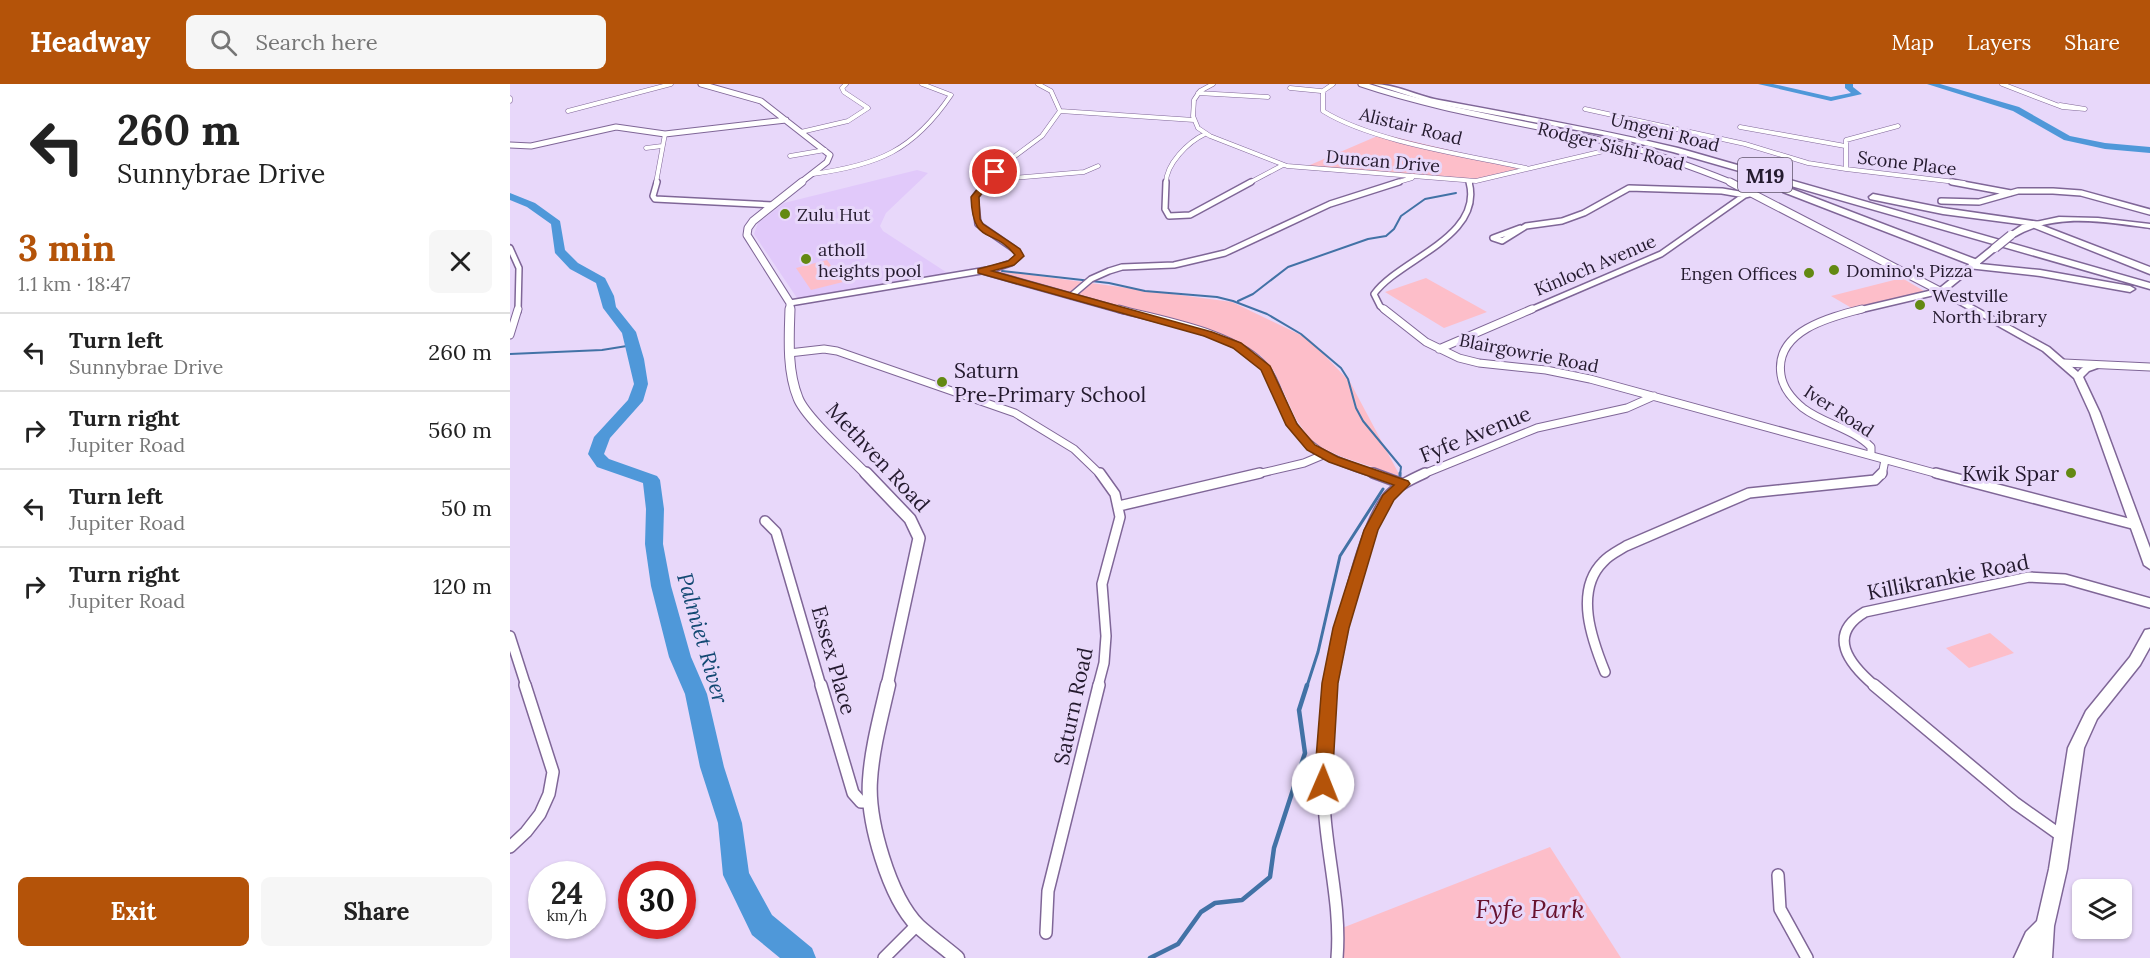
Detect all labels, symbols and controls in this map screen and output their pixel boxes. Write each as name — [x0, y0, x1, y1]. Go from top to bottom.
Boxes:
search box — [186, 15, 606, 69]
text: Headway — [30, 24, 150, 60]
icon: search — [207, 26, 240, 59]
text: Search here — [255, 28, 378, 56]
text: Map — [1891, 29, 1934, 56]
text: Layers — [1967, 29, 2031, 56]
text: Share — [2064, 29, 2120, 56]
street label: Alistair Road — [1356, 102, 1465, 150]
text: 260 m — [117, 103, 240, 157]
street label: Umgeni Road — [1608, 107, 1722, 157]
icon: left — [18, 108, 96, 186]
street label: Rodger Sishi Road — [1535, 117, 1687, 175]
street label: Duncan Drive — [1325, 145, 1441, 177]
street label: Scone Place — [1856, 145, 1958, 181]
pin — [969, 146, 1020, 197]
icon: arrive — [978, 155, 1011, 188]
text: Sunnybrae Drive — [117, 156, 325, 190]
road number: M19 — [1738, 158, 1792, 192]
place label: Zulu Hut — [797, 203, 871, 226]
marker: Zulu Hut — [778, 207, 792, 221]
text: 3 min — [18, 225, 116, 271]
street label: Kinloch Avenue — [1531, 229, 1659, 301]
button: close — [429, 230, 492, 293]
place label: atholl heights pool — [818, 238, 921, 282]
marker: atholl heights pool — [799, 252, 813, 266]
place label: Domino's Pizza — [1846, 259, 1973, 282]
place label: Engen Offices — [1680, 262, 1797, 285]
marker: Domino's Pizza — [1827, 263, 1841, 277]
marker: Engen Offices — [1802, 266, 1816, 280]
text: 1.1 km · 18:47 — [18, 271, 130, 296]
place label: Westville North Library — [1932, 284, 2047, 328]
marker: Westville North Library — [1913, 298, 1927, 312]
text: Turn left — [69, 326, 163, 354]
street label: Blairgowrie Road — [1457, 328, 1601, 378]
icon: left — [18, 336, 51, 369]
text: 260 m — [428, 338, 492, 366]
text: Sunnybrae Drive — [69, 354, 223, 379]
place label: Saturn Pre-Primary School — [954, 357, 1146, 408]
marker: Saturn Pre-Primary School — [935, 375, 949, 389]
street label: Iver Road — [1800, 380, 1878, 442]
street label: Methven Road — [820, 397, 936, 517]
street label: Fyfe Avenue — [1415, 399, 1535, 469]
text: Turn right — [69, 404, 180, 432]
icon: right — [18, 414, 51, 447]
text: 560 m — [428, 416, 492, 444]
text: Jupiter Road — [69, 432, 185, 457]
place label: Kwik Spar — [1962, 460, 2059, 487]
marker: Kwik Spar — [2064, 466, 2078, 480]
text: Turn left — [69, 482, 163, 510]
icon: left — [18, 492, 51, 525]
text: 50 m — [441, 494, 492, 522]
text: Jupiter Road — [69, 510, 185, 535]
street label: Killikrankie Road — [1865, 548, 2031, 606]
text: Turn right — [69, 560, 180, 588]
water label: Palmiet River — [671, 569, 735, 708]
icon: right — [18, 570, 51, 603]
text: 120 m — [433, 572, 492, 600]
text: Jupiter Road — [69, 588, 185, 613]
street label: Essex Place — [806, 602, 862, 718]
street label: Saturn Road — [1047, 645, 1099, 767]
position arrow — [1291, 752, 1355, 816]
speed limit sign: 30 — [618, 861, 696, 939]
text: 24 — [551, 874, 583, 912]
button: Exit — [18, 877, 249, 946]
button: Share — [261, 877, 492, 946]
map controls — [2072, 879, 2132, 939]
button: layers — [2072, 879, 2132, 939]
park label: Fyfe Park — [1475, 892, 1585, 925]
text: km/h — [547, 906, 587, 925]

